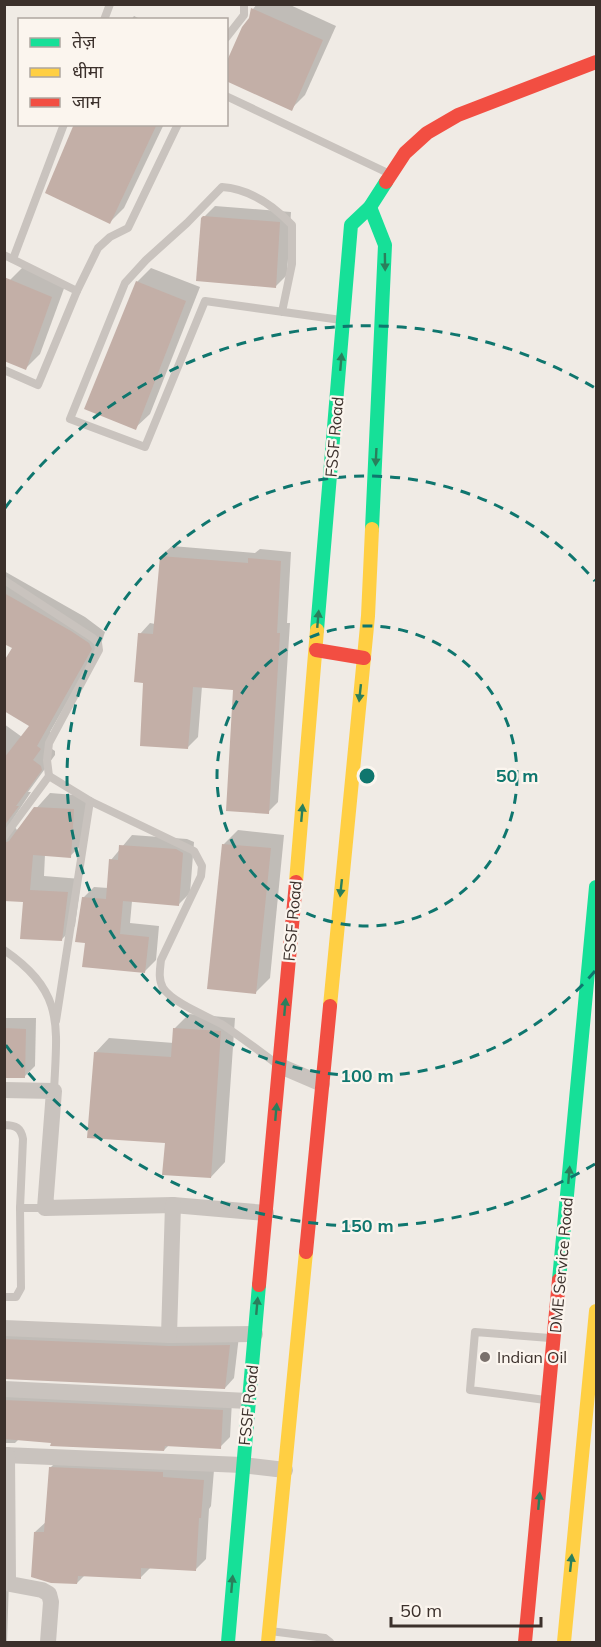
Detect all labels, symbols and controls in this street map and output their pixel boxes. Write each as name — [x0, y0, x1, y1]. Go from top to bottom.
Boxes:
legend — [18, 18, 228, 126]
text: तेज़ — [72, 30, 96, 53]
text: धीमा — [72, 60, 103, 83]
text: जाम — [72, 90, 102, 113]
one-way arrow — [380, 253, 390, 272]
one-way arrow — [336, 352, 345, 371]
street label: FSSF Road — [321, 396, 347, 478]
one-way arrow — [371, 448, 380, 467]
one-way arrow — [313, 609, 323, 628]
one-way arrow — [355, 684, 365, 703]
text: 50 m — [496, 764, 538, 787]
centre of rings — [357, 766, 377, 786]
one-way arrow — [297, 804, 306, 823]
one-way arrow — [336, 878, 346, 897]
street label: FSSF Road — [279, 880, 305, 962]
one-way arrow — [280, 998, 290, 1017]
text: 100 m — [340, 1064, 394, 1087]
one-way arrow — [271, 1103, 281, 1122]
one-way arrow — [564, 1165, 574, 1184]
street label: DME Service Road — [545, 1196, 577, 1334]
text: 150 m — [340, 1214, 394, 1237]
one-way arrow — [252, 1297, 262, 1316]
place label: Indian Oil — [497, 1347, 567, 1367]
marker: Indian Oil — [478, 1350, 492, 1364]
street label: FSSF Road — [234, 1364, 262, 1446]
one-way arrow — [534, 1491, 544, 1510]
one-way arrow — [566, 1554, 576, 1573]
one-way arrow — [227, 1575, 237, 1594]
scale bar — [391, 1590, 541, 1628]
text: 50 m — [400, 1599, 442, 1622]

